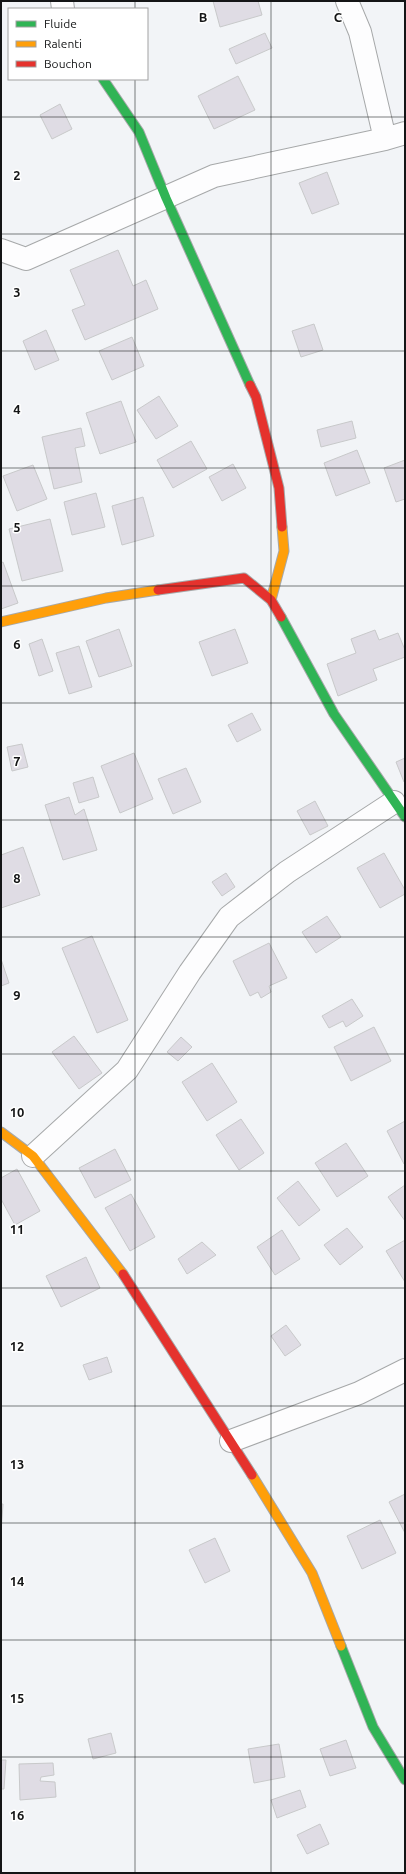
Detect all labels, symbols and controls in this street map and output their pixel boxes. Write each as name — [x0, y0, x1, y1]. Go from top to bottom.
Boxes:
legend — [8, 8, 148, 80]
text: B — [199, 10, 208, 24]
text: C — [334, 10, 343, 24]
text: Fluide — [44, 17, 77, 30]
text: Ralenti — [44, 37, 82, 50]
text: Bouchon — [44, 57, 92, 70]
text: 2 — [13, 168, 21, 182]
text: 3 — [13, 285, 21, 299]
text: 4 — [13, 402, 21, 416]
text: 5 — [13, 520, 21, 534]
text: 6 — [13, 637, 21, 651]
text: 7 — [13, 754, 21, 768]
text: 8 — [13, 871, 21, 885]
text: 9 — [13, 988, 21, 1002]
text: 10 — [10, 1105, 24, 1119]
text: 11 — [10, 1222, 24, 1236]
text: 12 — [10, 1339, 24, 1353]
text: 13 — [10, 1457, 24, 1471]
text: 14 — [10, 1574, 24, 1588]
text: 15 — [10, 1691, 24, 1705]
text: 16 — [10, 1808, 24, 1822]

